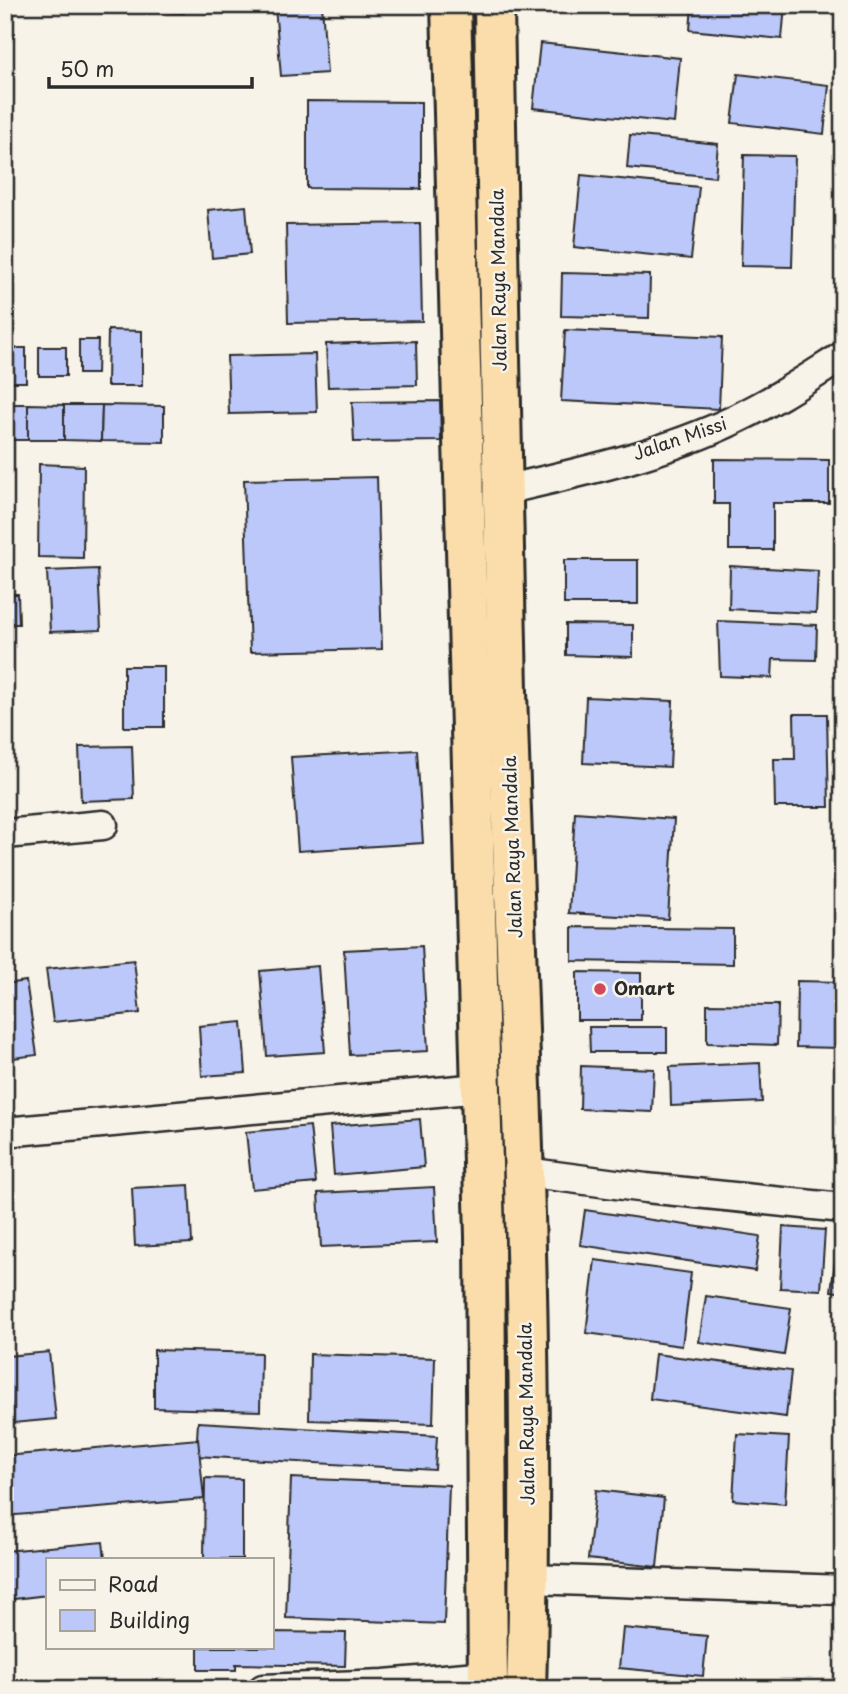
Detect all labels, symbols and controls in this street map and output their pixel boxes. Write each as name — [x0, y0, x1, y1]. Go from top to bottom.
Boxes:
scale bar — [49, 46, 252, 90]
text: 50 m — [60, 52, 114, 84]
street label: Jalan Raya Mandala — [482, 188, 513, 372]
street label: Jalan Missi — [629, 409, 730, 466]
street label: Jalan Raya Mandala — [495, 755, 528, 939]
place label: Omart — [614, 974, 675, 1001]
marker: Omart — [592, 981, 608, 997]
street label: Jalan Raya Mandala — [510, 1322, 541, 1506]
legend — [46, 1558, 273, 1648]
text: Road — [108, 1567, 159, 1599]
text: Building — [108, 1603, 190, 1635]

